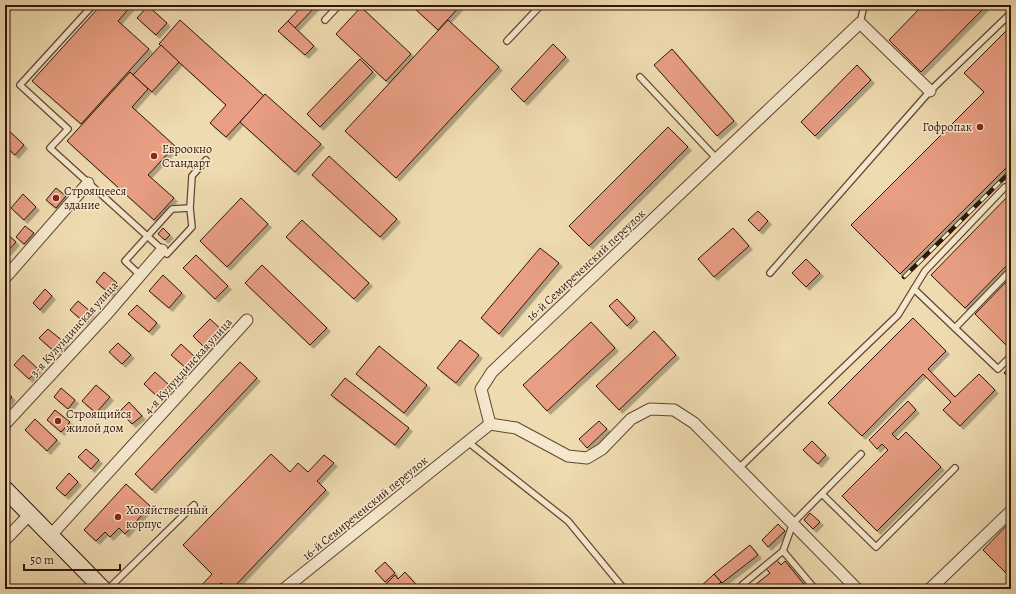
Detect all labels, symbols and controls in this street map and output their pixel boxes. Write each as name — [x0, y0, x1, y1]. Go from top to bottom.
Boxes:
place label: Гофропак — [923, 119, 972, 135]
marker: Гофропак — [975, 122, 985, 132]
place label: Евроокно Стандарт — [162, 141, 212, 171]
marker: Евроокно Стандарт — [149, 151, 159, 161]
place label: Строящееся здание — [64, 183, 127, 213]
marker: Строящееся здание — [51, 193, 61, 203]
street label: 16-й Семиреченский переулок — [523, 206, 649, 324]
street label: 3-я Кулундинская улица — [27, 277, 122, 380]
street label: 4-я Кулундинская улица — [140, 314, 236, 418]
place label: Строящийся жилой дом — [66, 406, 132, 436]
marker: Строящийся жилой дом — [53, 416, 63, 426]
street label: 16-й Семиреченский переулок — [299, 452, 431, 564]
place label: Хозяйственный корпус — [126, 502, 208, 532]
marker: Хозяйственный корпус — [113, 512, 123, 522]
scale bar — [24, 546, 120, 572]
text: 50 m — [30, 552, 54, 568]

